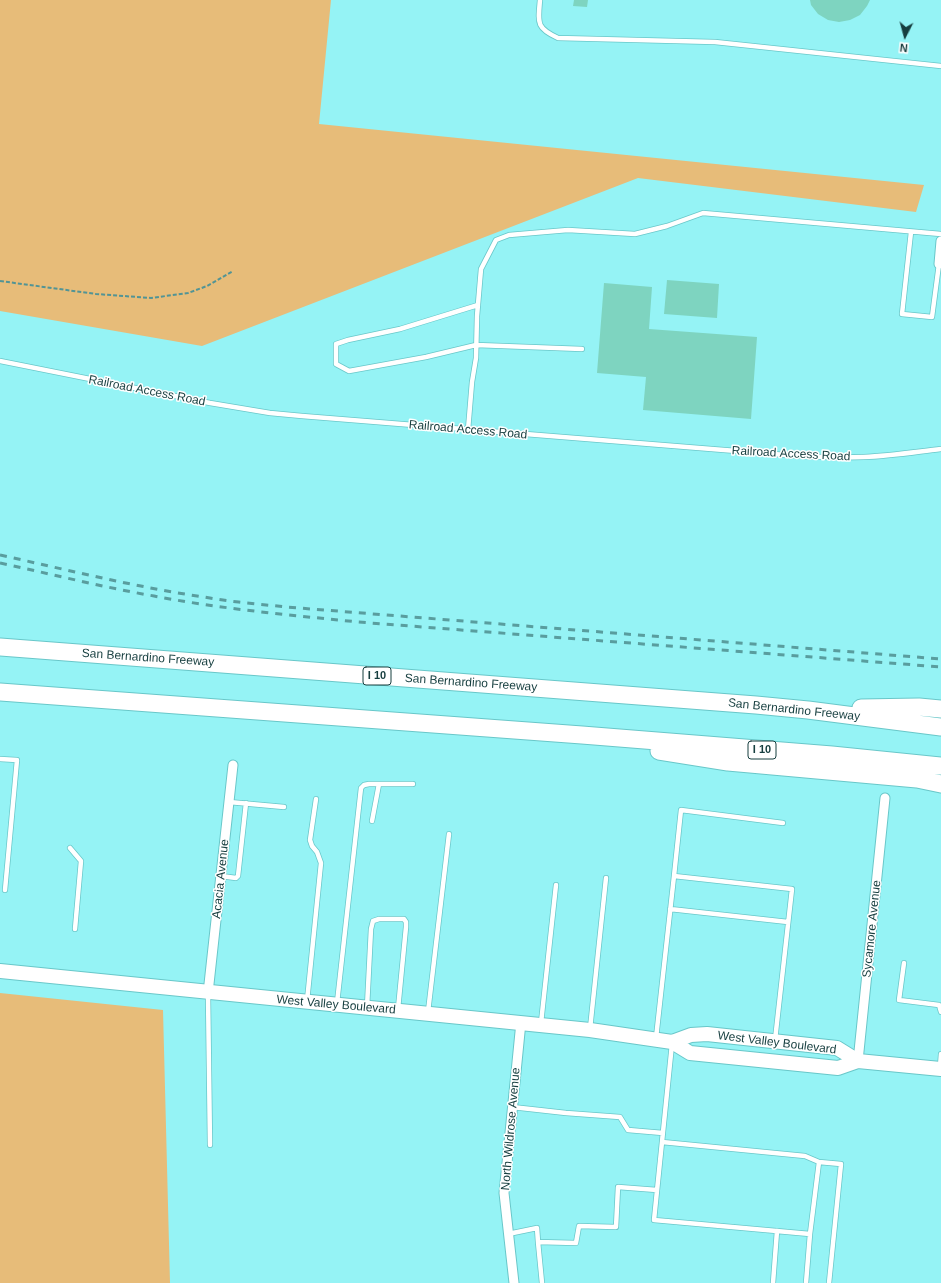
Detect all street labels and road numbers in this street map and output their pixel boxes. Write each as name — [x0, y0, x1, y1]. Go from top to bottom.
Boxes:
street label: Railroad Access Road — [87, 373, 207, 409]
street label: Railroad Access Road — [408, 418, 528, 442]
street label: Railroad Access Road — [731, 444, 851, 464]
street label: San Bernardino Freeway — [81, 646, 215, 670]
road number: I 10 — [363, 667, 391, 685]
street label: San Bernardino Freeway — [404, 671, 538, 695]
street label: San Bernardino Freeway — [727, 696, 861, 724]
road number: I 10 — [748, 741, 776, 759]
street label: Acacia Avenue — [210, 839, 232, 919]
street label: Sycamore Avenue — [860, 880, 884, 978]
street label: West Valley Boulevard — [276, 993, 396, 1017]
street label: West Valley Boulevard — [717, 1029, 837, 1057]
street label: North Wildrose Avenue — [498, 1067, 524, 1191]

